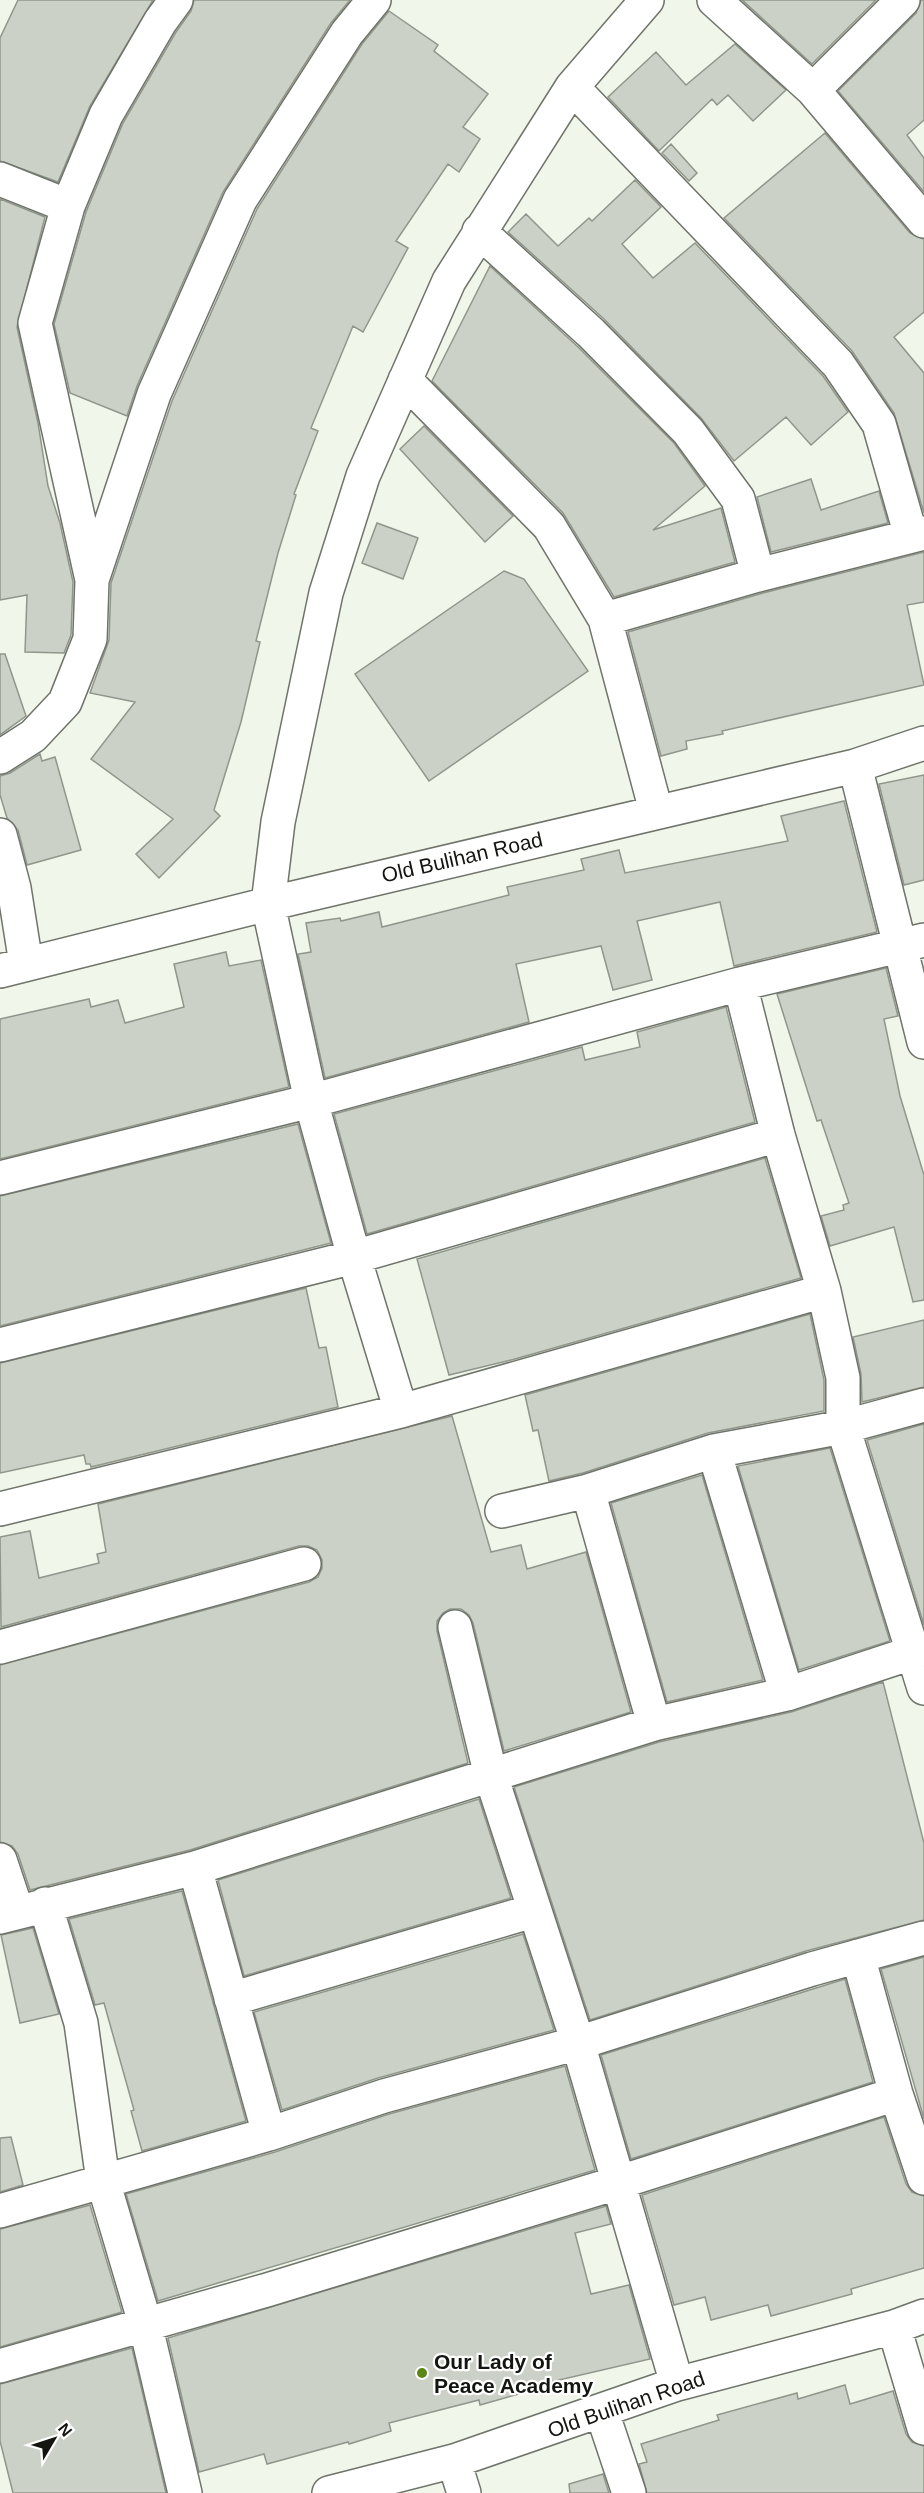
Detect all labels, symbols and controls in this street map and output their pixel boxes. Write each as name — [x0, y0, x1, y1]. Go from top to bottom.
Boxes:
street label: Old Bulihan Road — [379, 827, 545, 887]
place label: Our Lady of Peace Academy — [434, 2350, 593, 2397]
marker: Our Lady of Peace Academy — [415, 2366, 429, 2380]
street label: Old Bulihan Road — [544, 2366, 708, 2442]
north arrow — [24, 2409, 84, 2469]
text: N — [55, 2420, 76, 2440]

